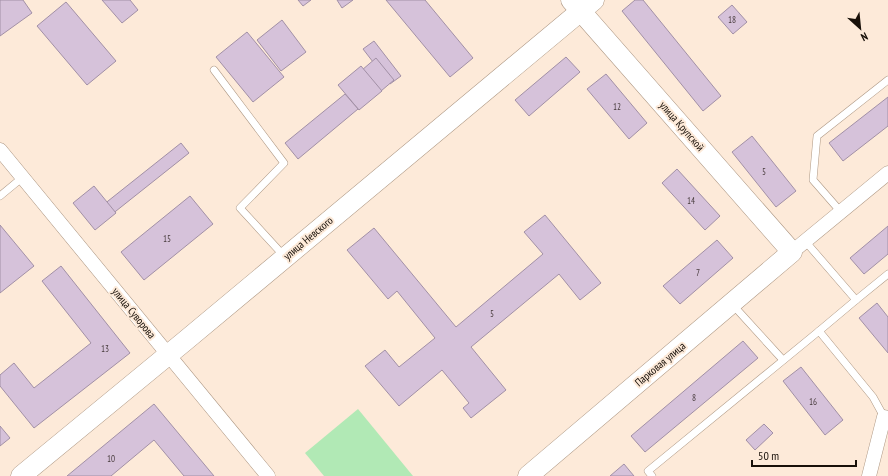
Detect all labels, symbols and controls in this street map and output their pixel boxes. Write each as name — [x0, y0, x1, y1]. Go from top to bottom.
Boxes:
north arrow — [840, 8, 880, 48]
house number: 18 — [728, 14, 736, 25]
text: N — [859, 29, 870, 45]
street label: улица Крупской — [657, 98, 708, 154]
house number: 12 — [613, 101, 621, 112]
house number: 5 — [762, 166, 766, 177]
house number: 14 — [687, 195, 695, 206]
street label: улица Невского — [280, 213, 336, 263]
house number: 15 — [163, 233, 171, 244]
house number: 7 — [696, 267, 700, 278]
street label: улица Суворова — [109, 285, 159, 341]
house number: 5 — [490, 308, 494, 319]
street label: Парковая улица — [632, 339, 688, 389]
house number: 13 — [101, 343, 109, 354]
house number: 8 — [692, 392, 696, 403]
house number: 16 — [809, 396, 817, 407]
scale bar — [752, 442, 856, 468]
text: 50 m — [758, 448, 779, 463]
house number: 10 — [107, 453, 115, 464]

